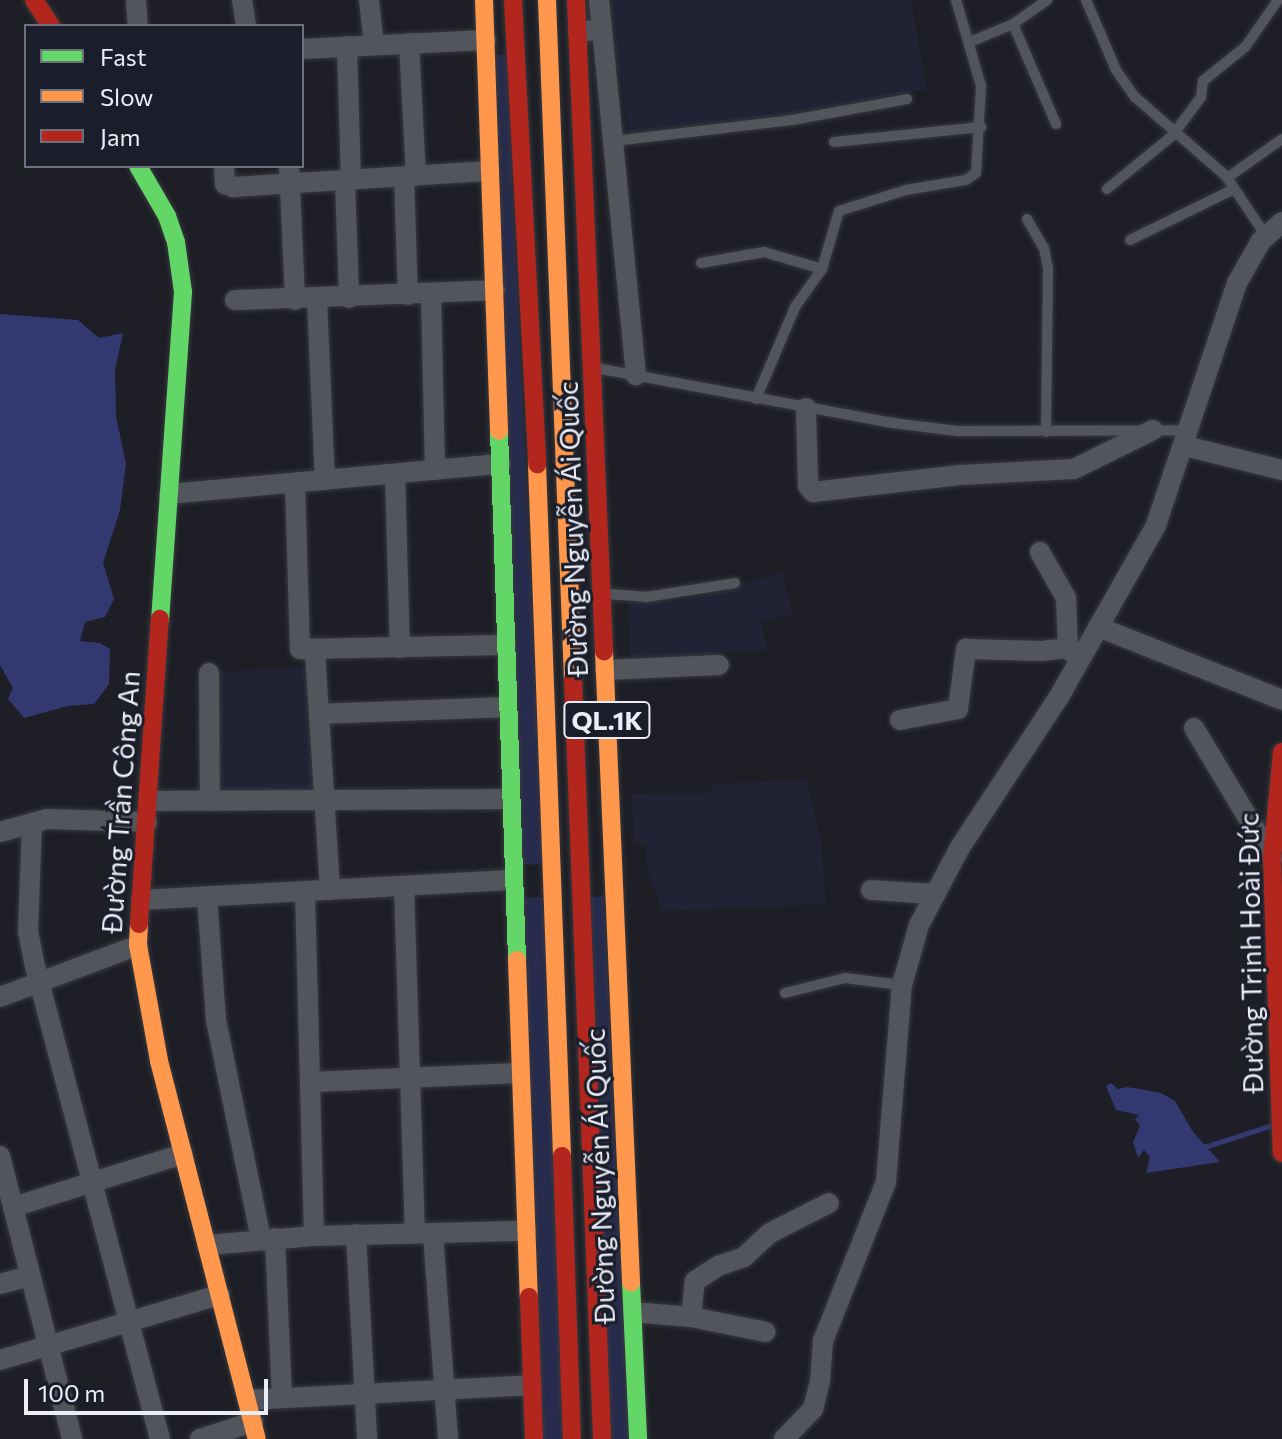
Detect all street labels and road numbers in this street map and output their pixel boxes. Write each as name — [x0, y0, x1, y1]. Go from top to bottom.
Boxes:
street label: Đường Nguyễn Ái Quốc — [550, 381, 594, 677]
street label: Đường Trần Công An — [94, 670, 146, 934]
road number: QL.1K — [563, 698, 651, 742]
street label: Đường Trịnh Hoài Đức — [1231, 812, 1269, 1094]
street label: Đường Nguyễn Ái Quốc — [577, 1028, 621, 1324]

